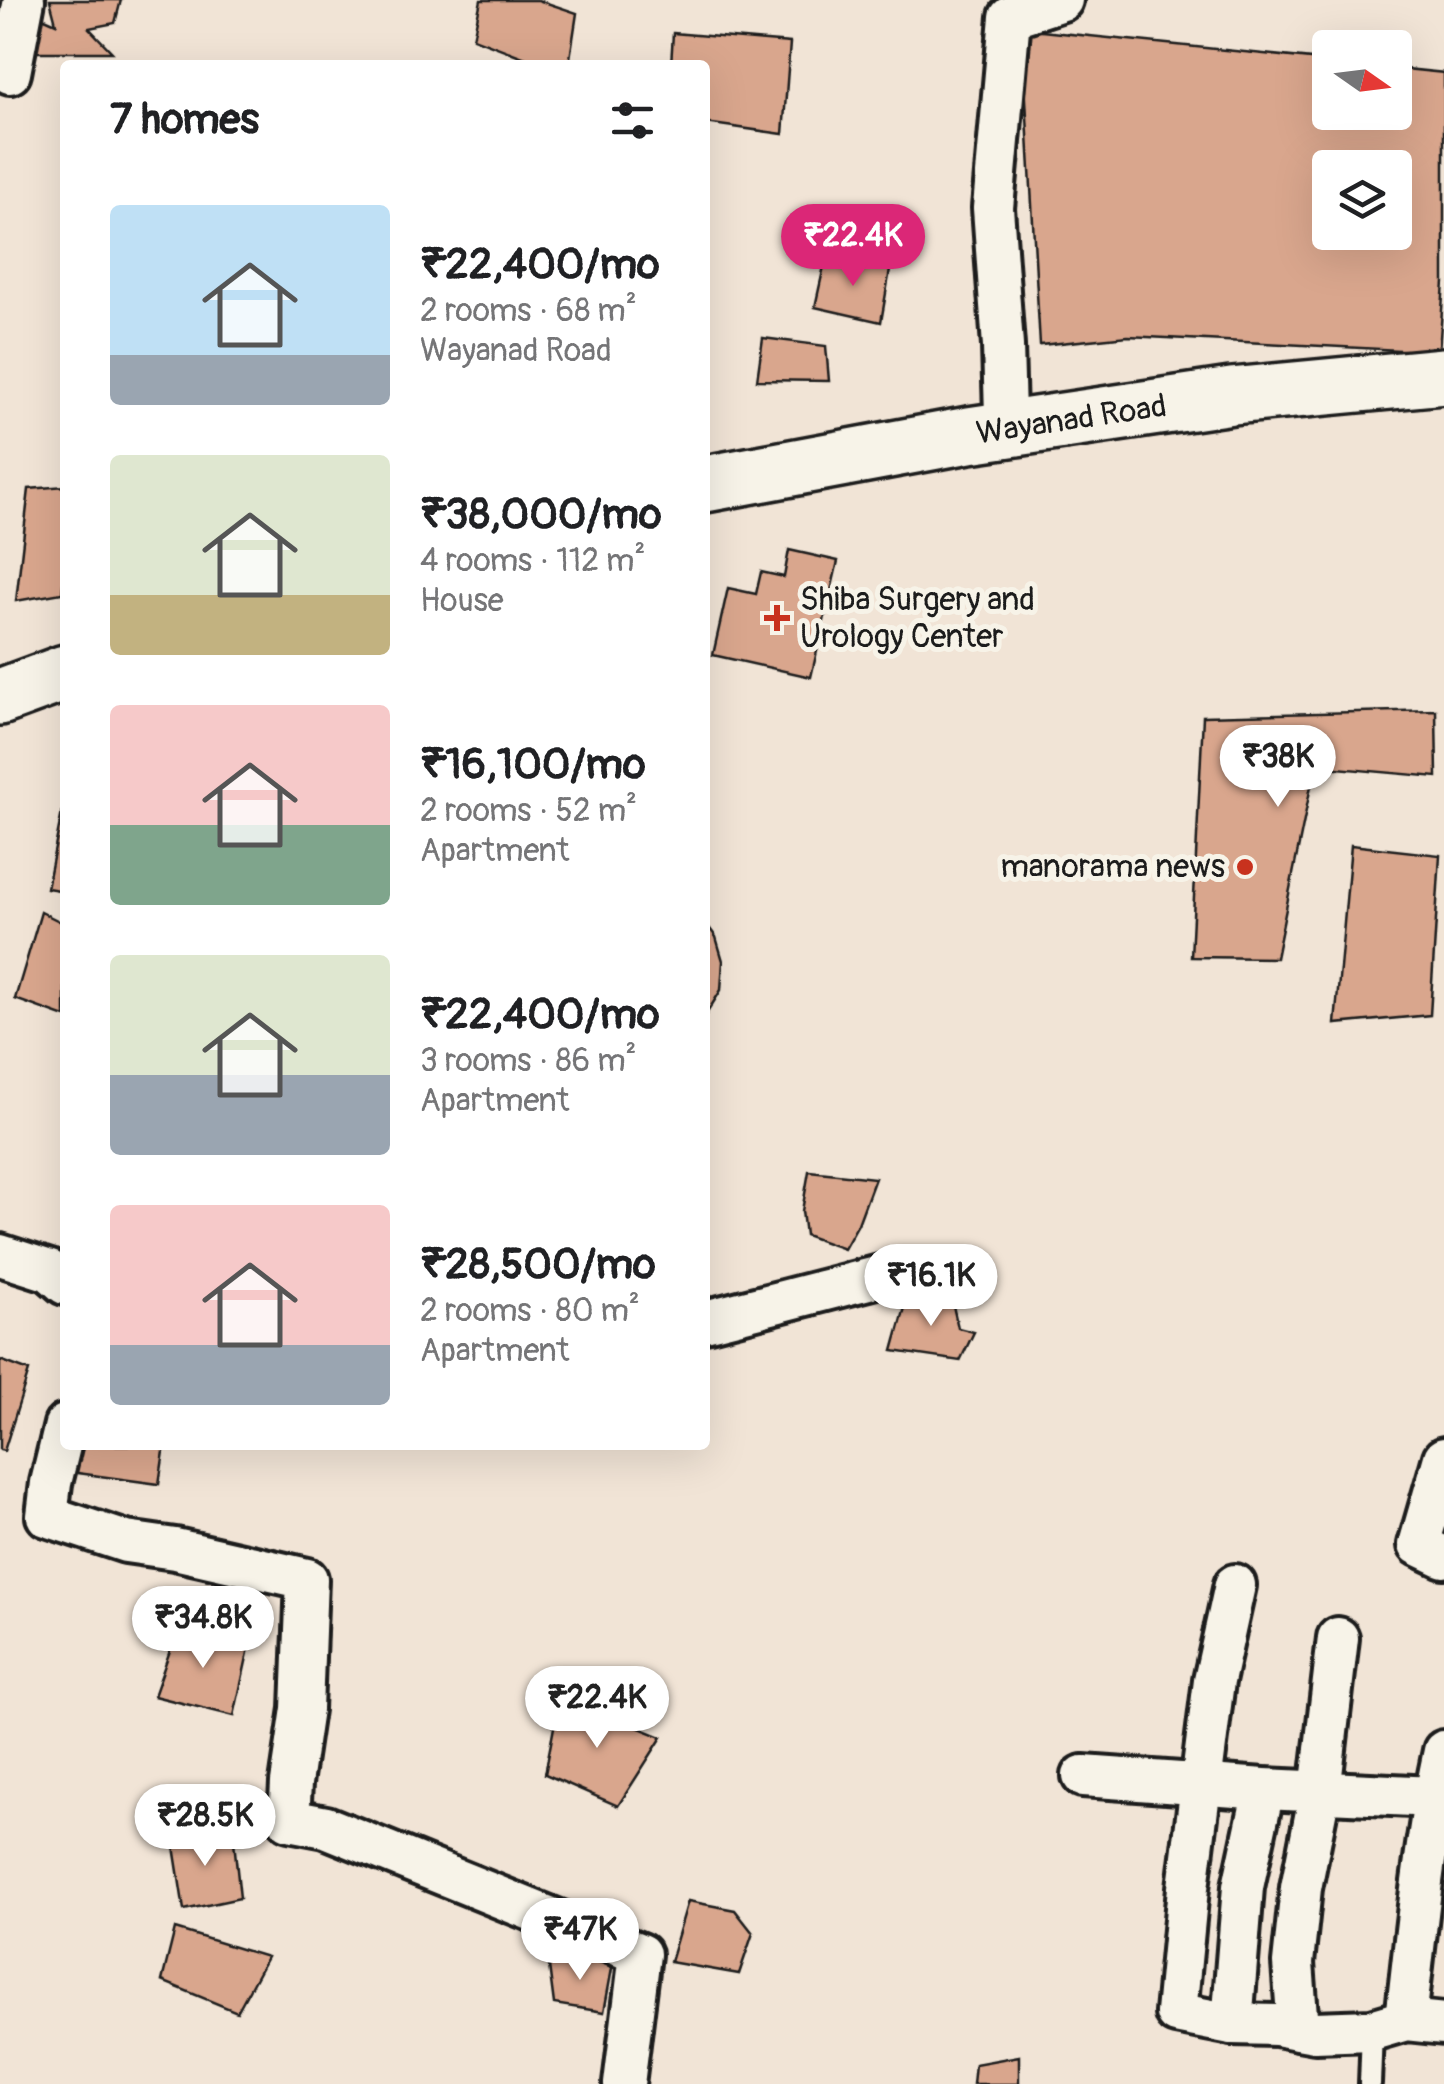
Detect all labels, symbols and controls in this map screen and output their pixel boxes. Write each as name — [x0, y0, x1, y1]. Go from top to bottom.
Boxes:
north arrow — [1312, 30, 1412, 130]
map controls — [1312, 30, 1412, 250]
icon: filters — [605, 93, 660, 148]
text: 7 homes — [110, 94, 259, 146]
button: layers — [1312, 150, 1412, 250]
pin: ₹22.4K — [772, 204, 934, 289]
text: ₹22.4K — [803, 216, 903, 256]
text: ₹22,400/mo — [420, 239, 659, 291]
icon: home — [190, 245, 310, 365]
text: 2 rooms · 68 m² — [420, 291, 637, 331]
text: Wayanad Road — [420, 331, 612, 371]
street label: Wayanad Road — [974, 386, 1169, 454]
text: ₹38,000/mo — [420, 489, 661, 541]
icon: home — [190, 495, 310, 615]
text: 4 rooms · 112 m² — [420, 541, 645, 581]
place label: Shiba Surgery and Urology Center — [800, 580, 1035, 657]
text: House — [420, 581, 504, 621]
marker: Shiba Surgery and Urology Center — [764, 605, 790, 631]
pin: ₹38K — [1219, 725, 1337, 810]
text: ₹38K — [1242, 737, 1314, 777]
text: ₹16,100/mo — [420, 739, 645, 791]
icon: home — [190, 745, 310, 865]
text: 2 rooms · 52 m² — [420, 791, 637, 831]
text: Apartment — [420, 831, 569, 871]
place label: manorama news — [1000, 847, 1225, 887]
marker: manorama news — [1234, 856, 1256, 878]
text: ₹22,400/mo — [420, 989, 659, 1041]
icon: home — [190, 995, 310, 1115]
text: 3 rooms · 86 m² — [420, 1041, 637, 1081]
text: Apartment — [420, 1081, 569, 1121]
text: ₹28,500/mo — [420, 1239, 656, 1291]
pin: ₹16.1K — [850, 1244, 1012, 1329]
icon: home — [190, 1245, 310, 1365]
text: ₹16.1K — [886, 1256, 976, 1296]
text: 2 rooms · 80 m² — [420, 1291, 640, 1331]
text: Apartment — [420, 1331, 569, 1371]
pin: ₹34.8K — [122, 1586, 284, 1671]
text: ₹34.8K — [154, 1598, 252, 1638]
pin: ₹22.4K — [516, 1666, 678, 1751]
text: ₹22.4K — [547, 1678, 647, 1718]
pin: ₹28.5K — [124, 1784, 286, 1869]
text: ₹28.5K — [157, 1796, 253, 1836]
pin: ₹47K — [521, 1898, 639, 1983]
text: ₹47K — [543, 1910, 617, 1950]

